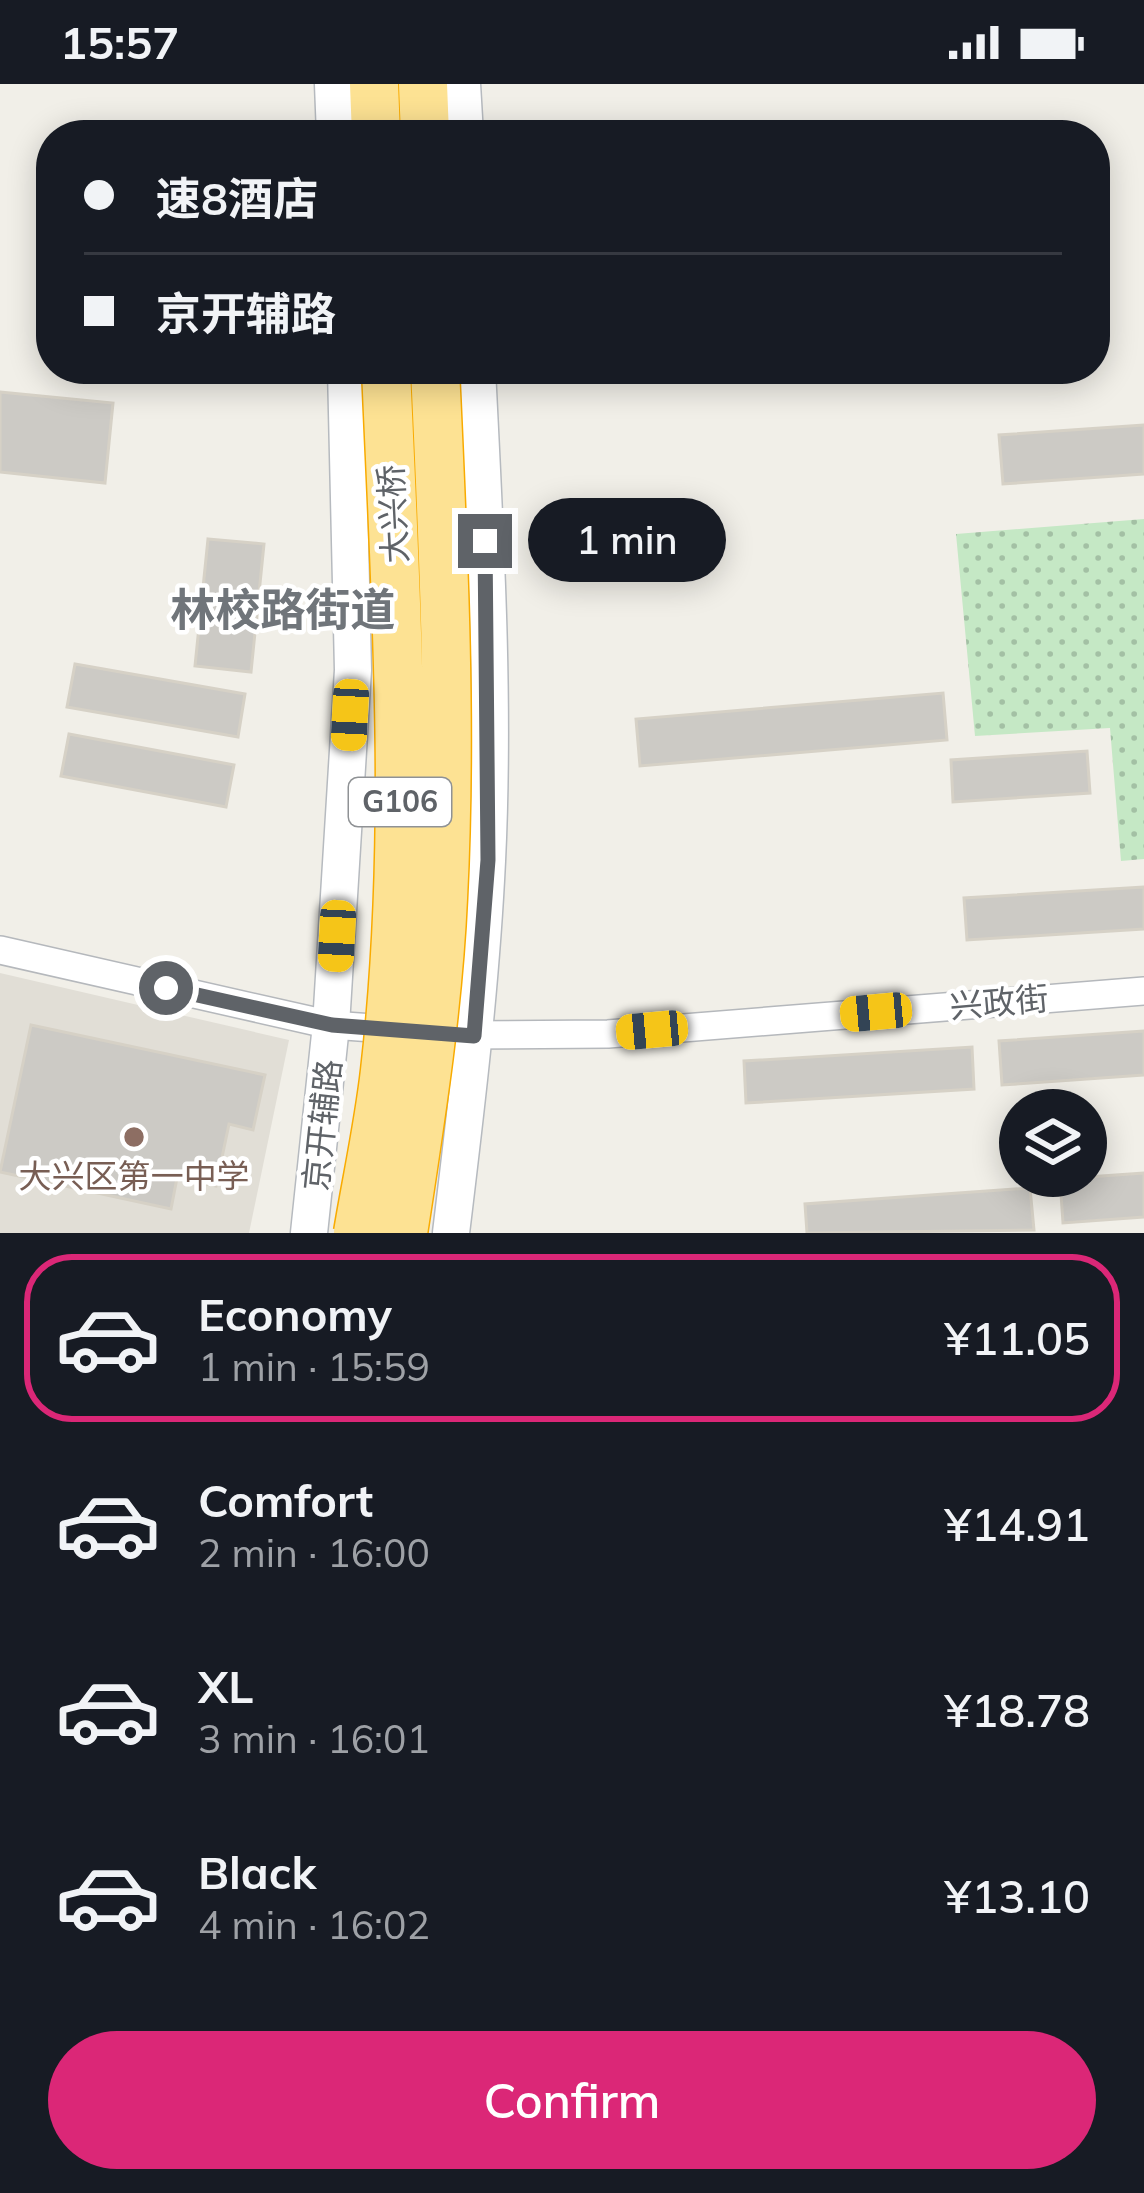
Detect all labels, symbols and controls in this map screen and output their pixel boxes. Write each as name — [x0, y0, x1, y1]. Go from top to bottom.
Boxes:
text: 15:57 — [60, 14, 179, 70]
text: 速8酒店 — [156, 170, 318, 226]
text: 京开辅路 — [156, 285, 336, 341]
street label: 大兴桥 — [369, 464, 416, 565]
callout: 1 min — [527, 499, 725, 583]
route end — [458, 514, 512, 568]
text: 1 min — [576, 515, 678, 564]
district label: 林校路街道 — [170, 581, 396, 637]
car — [330, 678, 370, 752]
road number: G106 — [349, 778, 451, 826]
car — [317, 899, 357, 973]
route start — [139, 961, 193, 1015]
street label: 兴政街 — [948, 977, 1050, 1026]
car — [839, 991, 913, 1033]
car — [615, 1009, 689, 1051]
street label: 京开辅路 — [294, 1057, 349, 1193]
map controls — [999, 1089, 1107, 1197]
button: layers — [999, 1089, 1107, 1197]
marker: 大兴区第一中学 — [121, 1124, 147, 1150]
place label: 大兴区第一中学 — [19, 1155, 250, 1196]
icon: car — [54, 1284, 162, 1392]
text: Economy — [198, 1286, 392, 1342]
text: ¥11.05 — [944, 1310, 1090, 1366]
text: 1 min · 15:59 — [198, 1342, 430, 1391]
icon: car — [54, 1470, 162, 1578]
text: Comfort — [198, 1472, 373, 1528]
text: ¥14.91 — [944, 1496, 1090, 1552]
text: 2 min · 16:00 — [198, 1528, 430, 1577]
icon: car — [54, 1656, 162, 1764]
text: XL — [198, 1658, 253, 1714]
text: ¥18.78 — [944, 1682, 1090, 1738]
text: 3 min · 16:01 — [198, 1714, 430, 1763]
icon: car — [54, 1842, 162, 1950]
text: Black — [198, 1844, 316, 1900]
text: ¥13.10 — [944, 1868, 1090, 1924]
text: 4 min · 16:02 — [198, 1900, 430, 1949]
button: Confirm — [48, 2031, 1096, 2169]

